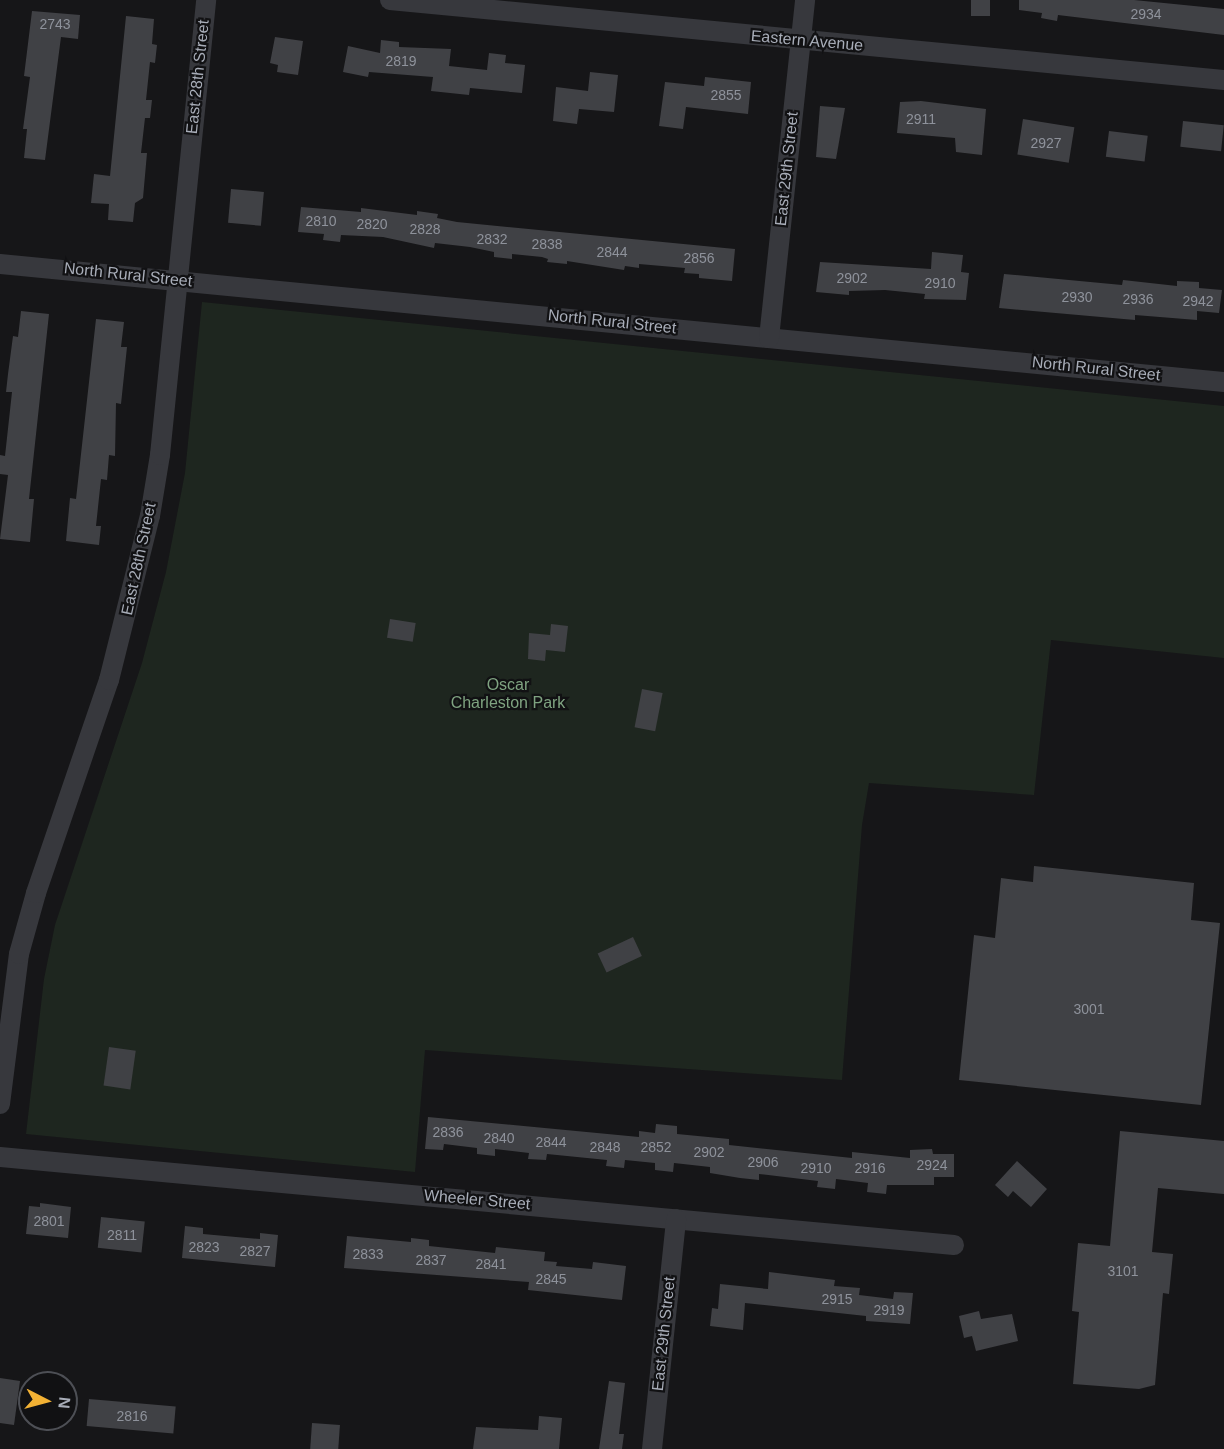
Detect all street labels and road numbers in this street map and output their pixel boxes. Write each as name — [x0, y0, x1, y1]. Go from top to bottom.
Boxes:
street label: East 28th Street — [182, 19, 214, 135]
street label: Eastern Avenue — [750, 26, 864, 56]
street label: East 29th Street — [771, 111, 803, 227]
street label: North Rural Street — [63, 259, 193, 291]
street label: North Rural Street — [547, 306, 677, 338]
street label: North Rural Street — [1031, 353, 1161, 385]
street label: East 28th Street — [118, 501, 160, 617]
street label: Wheeler Street — [423, 1186, 531, 1214]
street label: East 29th Street — [648, 1276, 680, 1392]

